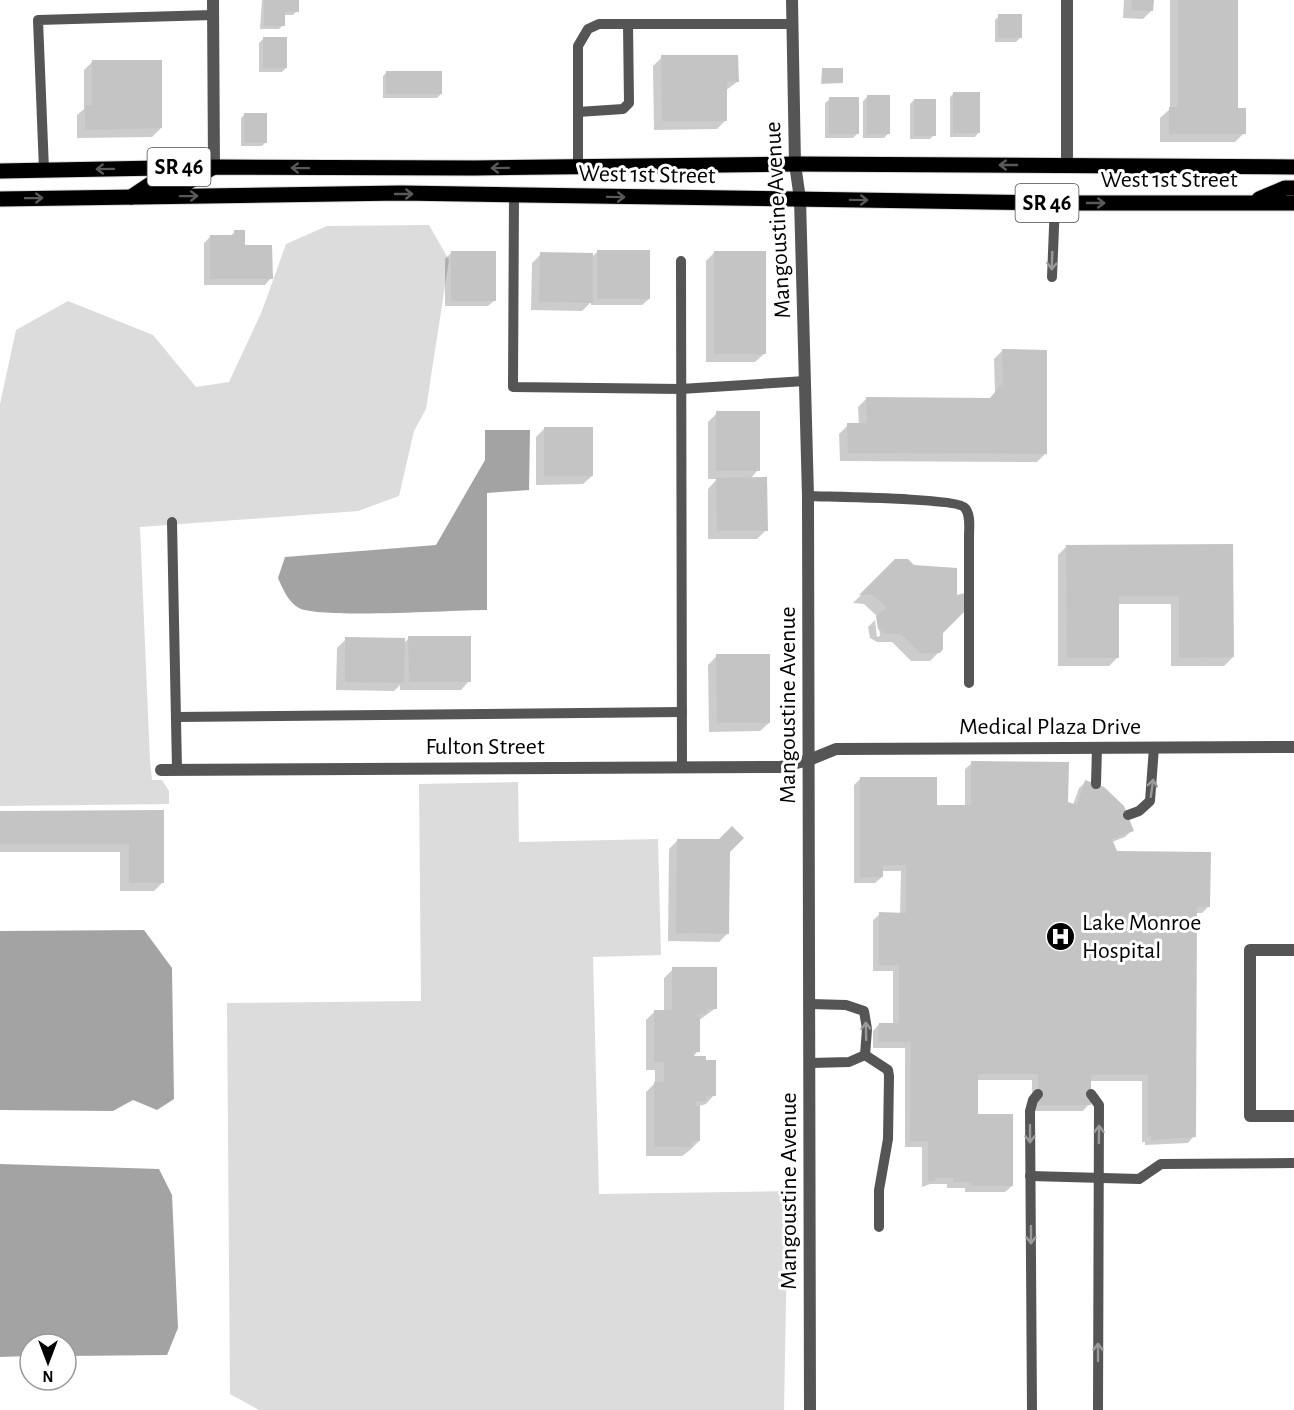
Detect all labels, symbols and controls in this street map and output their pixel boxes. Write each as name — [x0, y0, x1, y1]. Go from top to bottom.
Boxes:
street label: Mangoustine Avenue — [761, 121, 795, 319]
road number: SR 46 — [148, 148, 210, 186]
one-way arrow — [999, 160, 1019, 171]
one-way arrow — [291, 162, 311, 173]
one-way arrow — [491, 162, 511, 174]
street label: West 1st Street — [578, 162, 716, 188]
one-way arrow — [96, 163, 116, 175]
street label: West 1st Street — [1100, 168, 1238, 192]
road number: SR 46 — [1016, 184, 1078, 222]
one-way arrow — [393, 188, 413, 200]
one-way arrow — [179, 191, 199, 202]
one-way arrow — [606, 191, 626, 203]
one-way arrow — [23, 192, 43, 204]
one-way arrow — [848, 194, 868, 206]
one-way arrow — [1085, 197, 1105, 209]
one-way arrow — [1047, 250, 1058, 270]
street label: Mangoustine Avenue — [776, 606, 800, 804]
street label: Medical Plaza Drive — [959, 715, 1141, 739]
street label: Fulton Street — [425, 735, 545, 759]
one-way arrow — [1147, 778, 1158, 798]
place label: Lake Monroe Hospital — [1082, 911, 1201, 963]
hospital icon: Lake Monroe Hospital — [1045, 921, 1077, 953]
one-way arrow — [860, 1022, 872, 1042]
street label: Mangoustine Avenue — [777, 1092, 801, 1290]
one-way arrow — [1024, 1124, 1036, 1144]
one-way arrow — [1093, 1124, 1104, 1144]
one-way arrow — [1025, 1224, 1037, 1244]
north arrow — [18, 1332, 78, 1392]
one-way arrow — [1092, 1342, 1104, 1362]
text: N — [42, 1368, 54, 1384]

